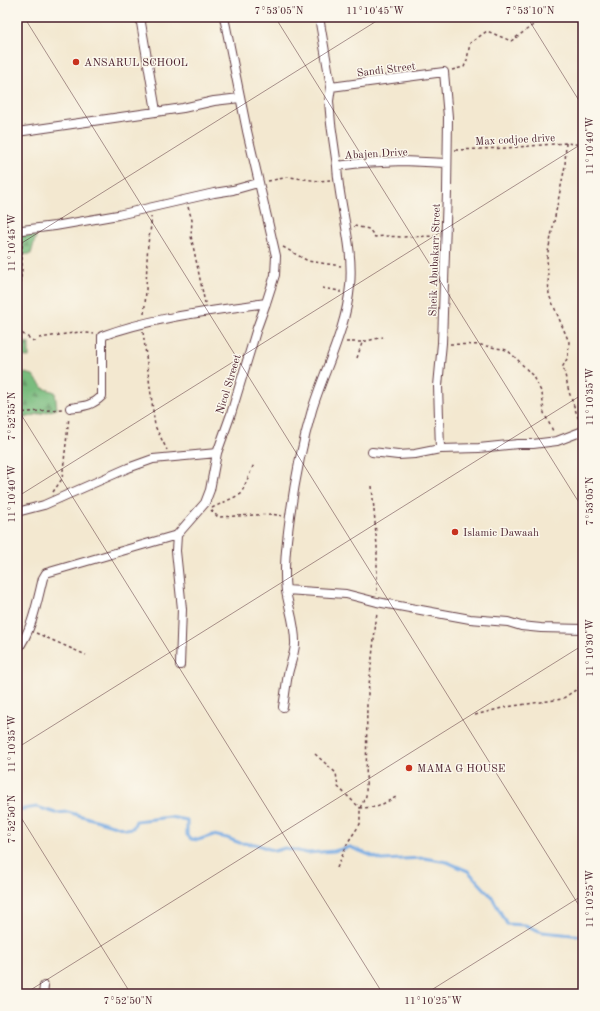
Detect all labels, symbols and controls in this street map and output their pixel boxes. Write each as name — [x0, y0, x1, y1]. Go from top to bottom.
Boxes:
text: 7°53'05"N — [255, 6, 304, 16]
text: 11°10'45"W — [346, 6, 404, 16]
text: 7°53'10"N — [506, 6, 555, 16]
marker: ANSARUL SCHOOL — [71, 57, 81, 67]
place label: ANSARUL SCHOOL — [84, 58, 188, 69]
street label: Sandi Street — [356, 61, 416, 80]
text: 11°10'40"W — [585, 117, 595, 175]
street label: Max codjoe drive — [475, 133, 555, 148]
street label: Abajen Drive — [344, 147, 408, 162]
street label: Sheik Abubakarr Street — [428, 203, 443, 317]
text: 11°10'45"W — [7, 214, 17, 272]
street label: Nicol Streeet — [215, 353, 244, 416]
text: 11°10'35"W — [585, 368, 595, 426]
text: 7°52'55"N — [7, 391, 17, 440]
text: 11°10'40"W — [7, 465, 17, 523]
text: 7°53'05"N — [585, 476, 595, 525]
marker: Islamic Dawaah — [450, 527, 460, 537]
place label: Islamic Dawaah — [463, 528, 539, 539]
text: 11°10'30"W — [585, 619, 595, 677]
text: 11°10'35"W — [7, 715, 17, 773]
marker: MAMA G HOUSE — [404, 763, 414, 773]
place label: MAMA G HOUSE — [417, 764, 505, 775]
text: 7°52'50"N — [7, 794, 17, 843]
text: 11°10'25"W — [585, 870, 595, 928]
text: 7°52'50"N — [104, 996, 153, 1006]
text: 11°10'25"W — [404, 996, 462, 1006]

